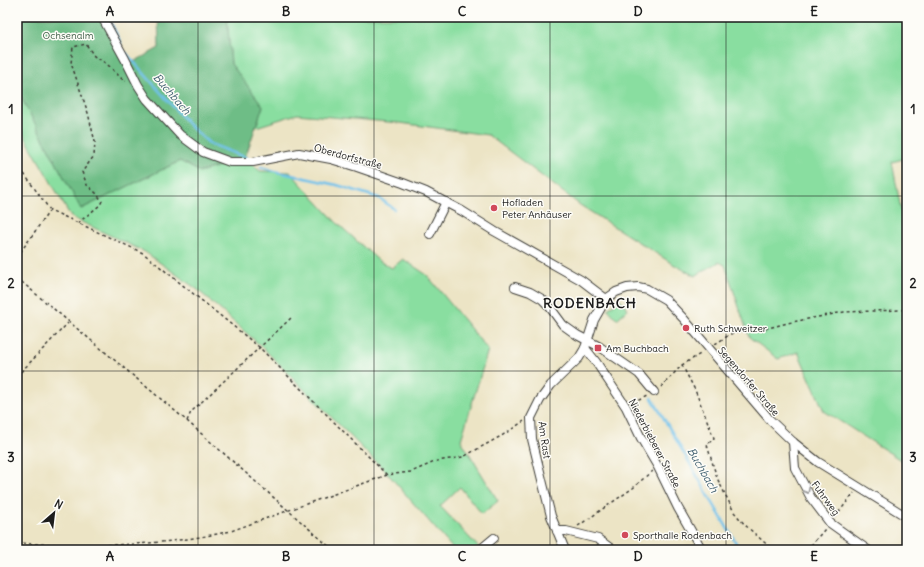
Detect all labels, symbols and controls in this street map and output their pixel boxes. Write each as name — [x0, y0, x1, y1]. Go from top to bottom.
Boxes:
text: A — [106, 3, 115, 20]
text: B — [282, 3, 291, 20]
text: C — [458, 3, 467, 20]
text: D — [633, 3, 643, 20]
text: E — [810, 3, 818, 20]
park label: Ochsenalm — [42, 29, 94, 42]
water label: Buchbach — [150, 71, 194, 118]
text: 1 — [8, 101, 14, 118]
text: 1 — [910, 101, 916, 118]
street label: Oberdorfstraße — [312, 141, 383, 172]
place label: Hofladen Peter Anhäuser — [502, 196, 572, 221]
marker: Hofladen Peter Anhäuser — [489, 203, 499, 213]
text: 2 — [7, 275, 15, 292]
text: 2 — [909, 275, 917, 292]
district label: RODENBACH — [543, 294, 637, 312]
place label: Ruth Schweitzer — [694, 322, 767, 335]
marker: Ruth Schweitzer — [681, 323, 691, 333]
place label: Am Buchbach — [606, 342, 669, 355]
marker: Am Buchbach — [593, 343, 603, 353]
street label: Segendorfer Straße — [715, 344, 782, 419]
street label: Niederbieberer Straße — [626, 397, 683, 490]
street label: Am Rast — [535, 421, 554, 460]
water label: Buchbach — [684, 445, 722, 496]
text: 3 — [7, 449, 15, 466]
text: 3 — [909, 449, 917, 466]
street label: Fuhrweg — [809, 478, 843, 518]
one-way arrow — [803, 487, 810, 494]
north arrow — [34, 493, 74, 533]
text: N — [52, 496, 65, 512]
place label: Sporthalle Rodenbach — [633, 529, 732, 542]
marker: Sporthalle Rodenbach — [620, 530, 630, 540]
text: A — [106, 548, 115, 565]
text: B — [282, 548, 291, 565]
text: C — [458, 548, 467, 565]
text: D — [633, 548, 643, 565]
text: E — [810, 548, 818, 565]

